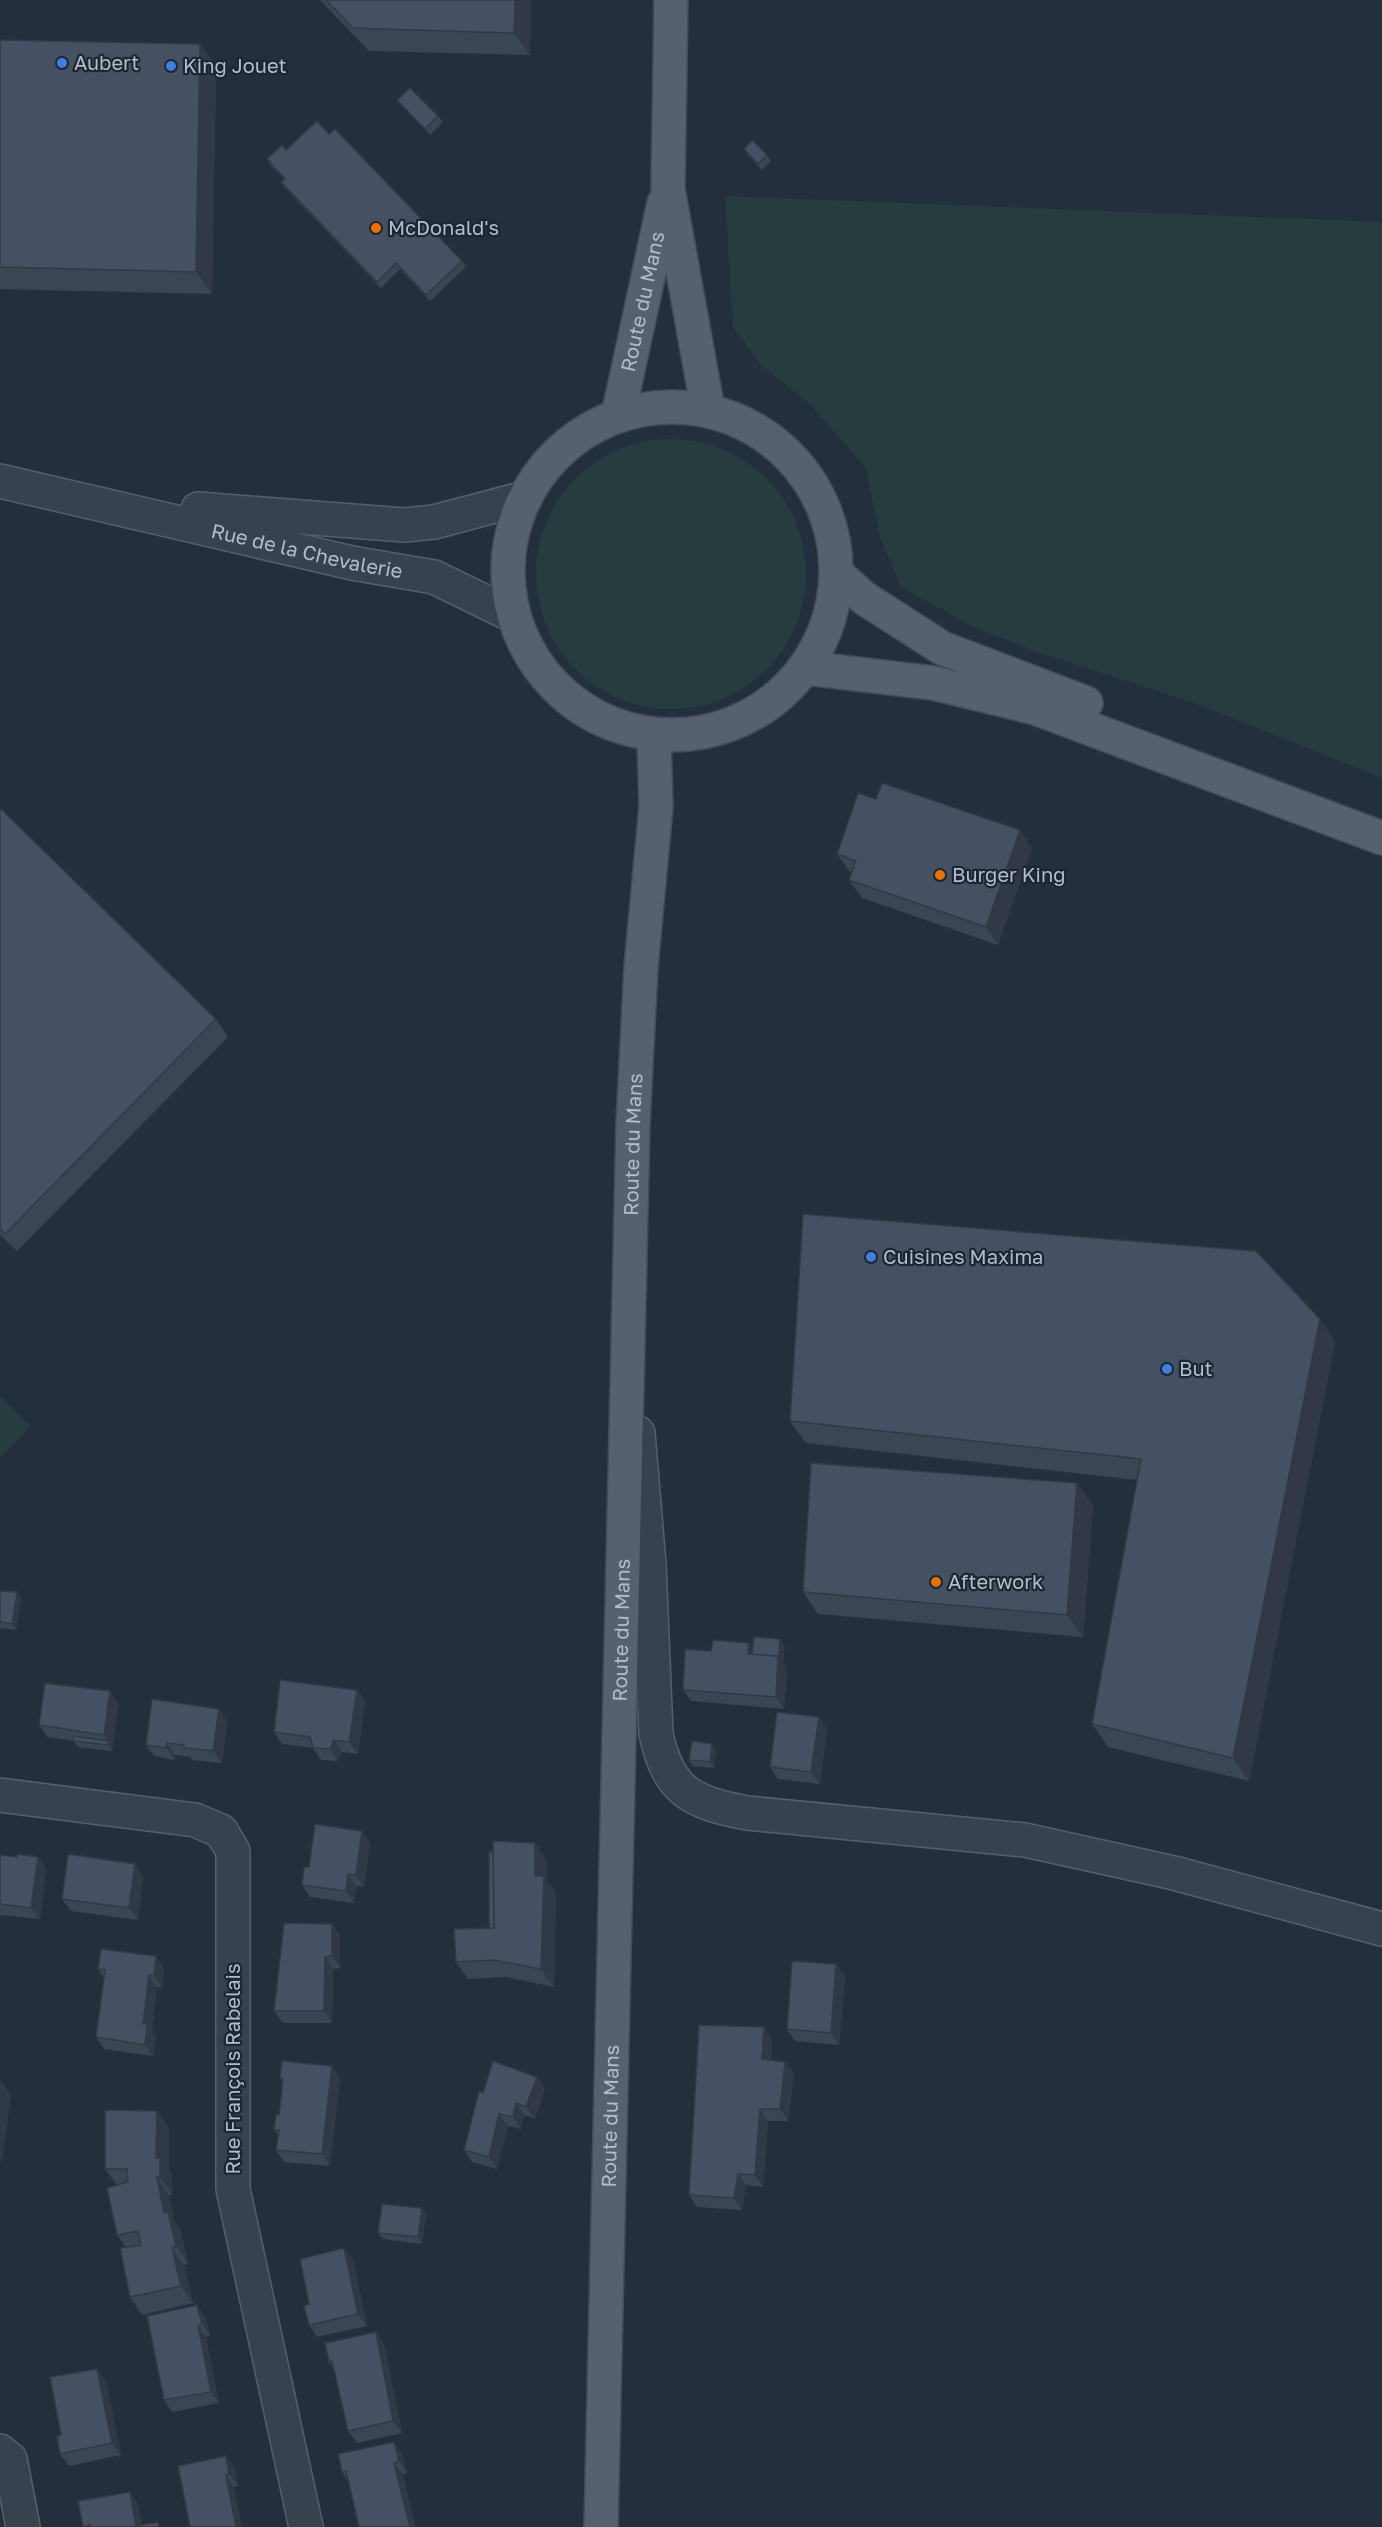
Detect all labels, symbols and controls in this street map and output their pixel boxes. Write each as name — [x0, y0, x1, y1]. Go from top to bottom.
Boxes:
place label: Aubert — [74, 50, 139, 74]
place label: King Jouet — [183, 53, 287, 77]
marker: Aubert — [55, 56, 69, 70]
marker: King Jouet — [164, 59, 178, 73]
place label: McDonald's — [388, 215, 499, 239]
marker: McDonald's — [369, 221, 383, 235]
street label: Route du Mans — [615, 229, 669, 374]
street label: Rue de la Chevalerie — [209, 518, 405, 582]
place label: Burger King — [952, 862, 1066, 886]
marker: Burger King — [933, 868, 947, 882]
street label: Route du Mans — [618, 1072, 647, 1216]
place label: Cuisines Maxima — [883, 1244, 1043, 1268]
marker: Cuisines Maxima — [864, 1250, 878, 1264]
place label: But — [1179, 1356, 1213, 1380]
marker: But — [1160, 1362, 1174, 1376]
street label: Route du Mans — [607, 1558, 634, 1702]
place label: Afterwork — [948, 1569, 1043, 1593]
marker: Afterwork — [929, 1575, 943, 1589]
street label: Rue François Rabelais — [220, 1963, 244, 2175]
street label: Route du Mans — [596, 2044, 623, 2188]

